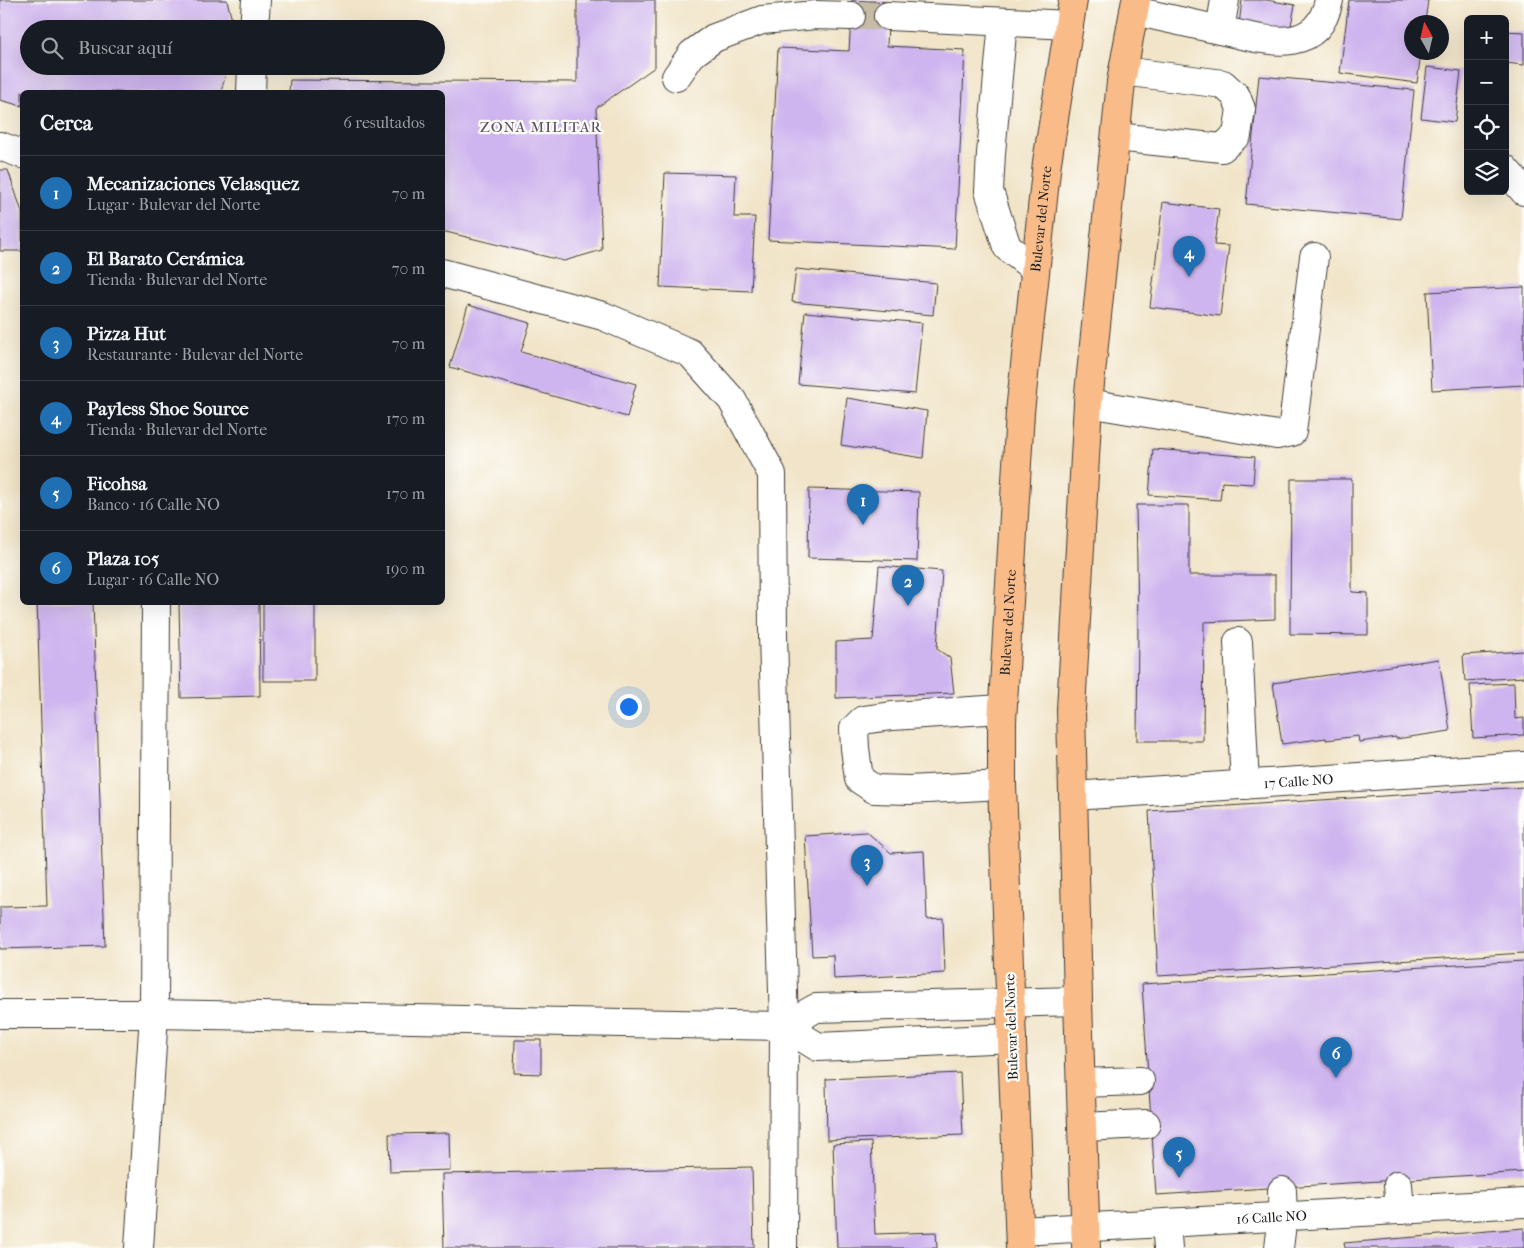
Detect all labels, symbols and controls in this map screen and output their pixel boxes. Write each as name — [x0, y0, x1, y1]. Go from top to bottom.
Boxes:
north arrow — [1404, 15, 1449, 60]
map controls — [1464, 15, 1509, 195]
button: + — [1464, 15, 1509, 60]
search box — [20, 20, 445, 75]
icon: search — [38, 34, 66, 62]
text: Buscar aquí — [78, 37, 172, 59]
button: − — [1464, 60, 1509, 105]
button: locate — [1464, 105, 1509, 150]
text: Cerca — [40, 111, 92, 135]
text: 6 resultados — [343, 113, 425, 132]
district label: ZONA MILITAR — [480, 118, 602, 136]
button: layers — [1464, 150, 1509, 195]
street label: Bulevar del Norte — [1027, 165, 1056, 273]
text: Mecanizaciones Velasquez — [87, 173, 299, 195]
text: 1 — [53, 184, 59, 203]
text: 70 m — [392, 184, 425, 203]
text: Lugar · Bulevar del Norte — [87, 195, 260, 214]
pin: 4 — [1173, 236, 1205, 277]
text: El Barato Cerámica — [87, 248, 244, 270]
text: 2 — [52, 259, 60, 278]
text: 70 m — [392, 259, 425, 278]
text: Tienda · Bulevar del Norte — [87, 270, 267, 289]
text: Pizza Hut — [87, 323, 166, 345]
text: 3 — [53, 334, 59, 353]
text: 70 m — [392, 334, 425, 353]
text: Restaurante · Bulevar del Norte — [87, 345, 303, 364]
text: Payless Shoe Source — [87, 398, 249, 420]
text: 4 — [51, 409, 61, 428]
text: 170 m — [386, 409, 425, 428]
text: Tienda · Bulevar del Norte — [87, 420, 267, 439]
text: Ficohsa — [87, 473, 147, 495]
text: 5 — [53, 484, 59, 503]
text: 170 m — [386, 484, 425, 503]
pin: 1 — [847, 484, 879, 525]
text: Banco · 16 Calle NO — [87, 495, 220, 514]
text: Plaza 105 — [87, 548, 159, 570]
text: 6 — [52, 559, 60, 578]
text: 190 m — [385, 559, 425, 578]
pin: 2 — [892, 565, 924, 606]
street label: Bulevar del Norte — [997, 569, 1020, 676]
text: Lugar · 16 Calle NO — [87, 570, 219, 589]
your location — [616, 694, 642, 720]
street label: 17 Calle NO — [1263, 771, 1334, 792]
pin: 3 — [851, 845, 883, 886]
street label: Bulevar del Norte — [1001, 973, 1022, 1081]
pin: 6 — [1320, 1037, 1352, 1078]
pin: 5 — [1163, 1137, 1195, 1178]
street label: 16 Calle NO — [1236, 1207, 1307, 1228]

